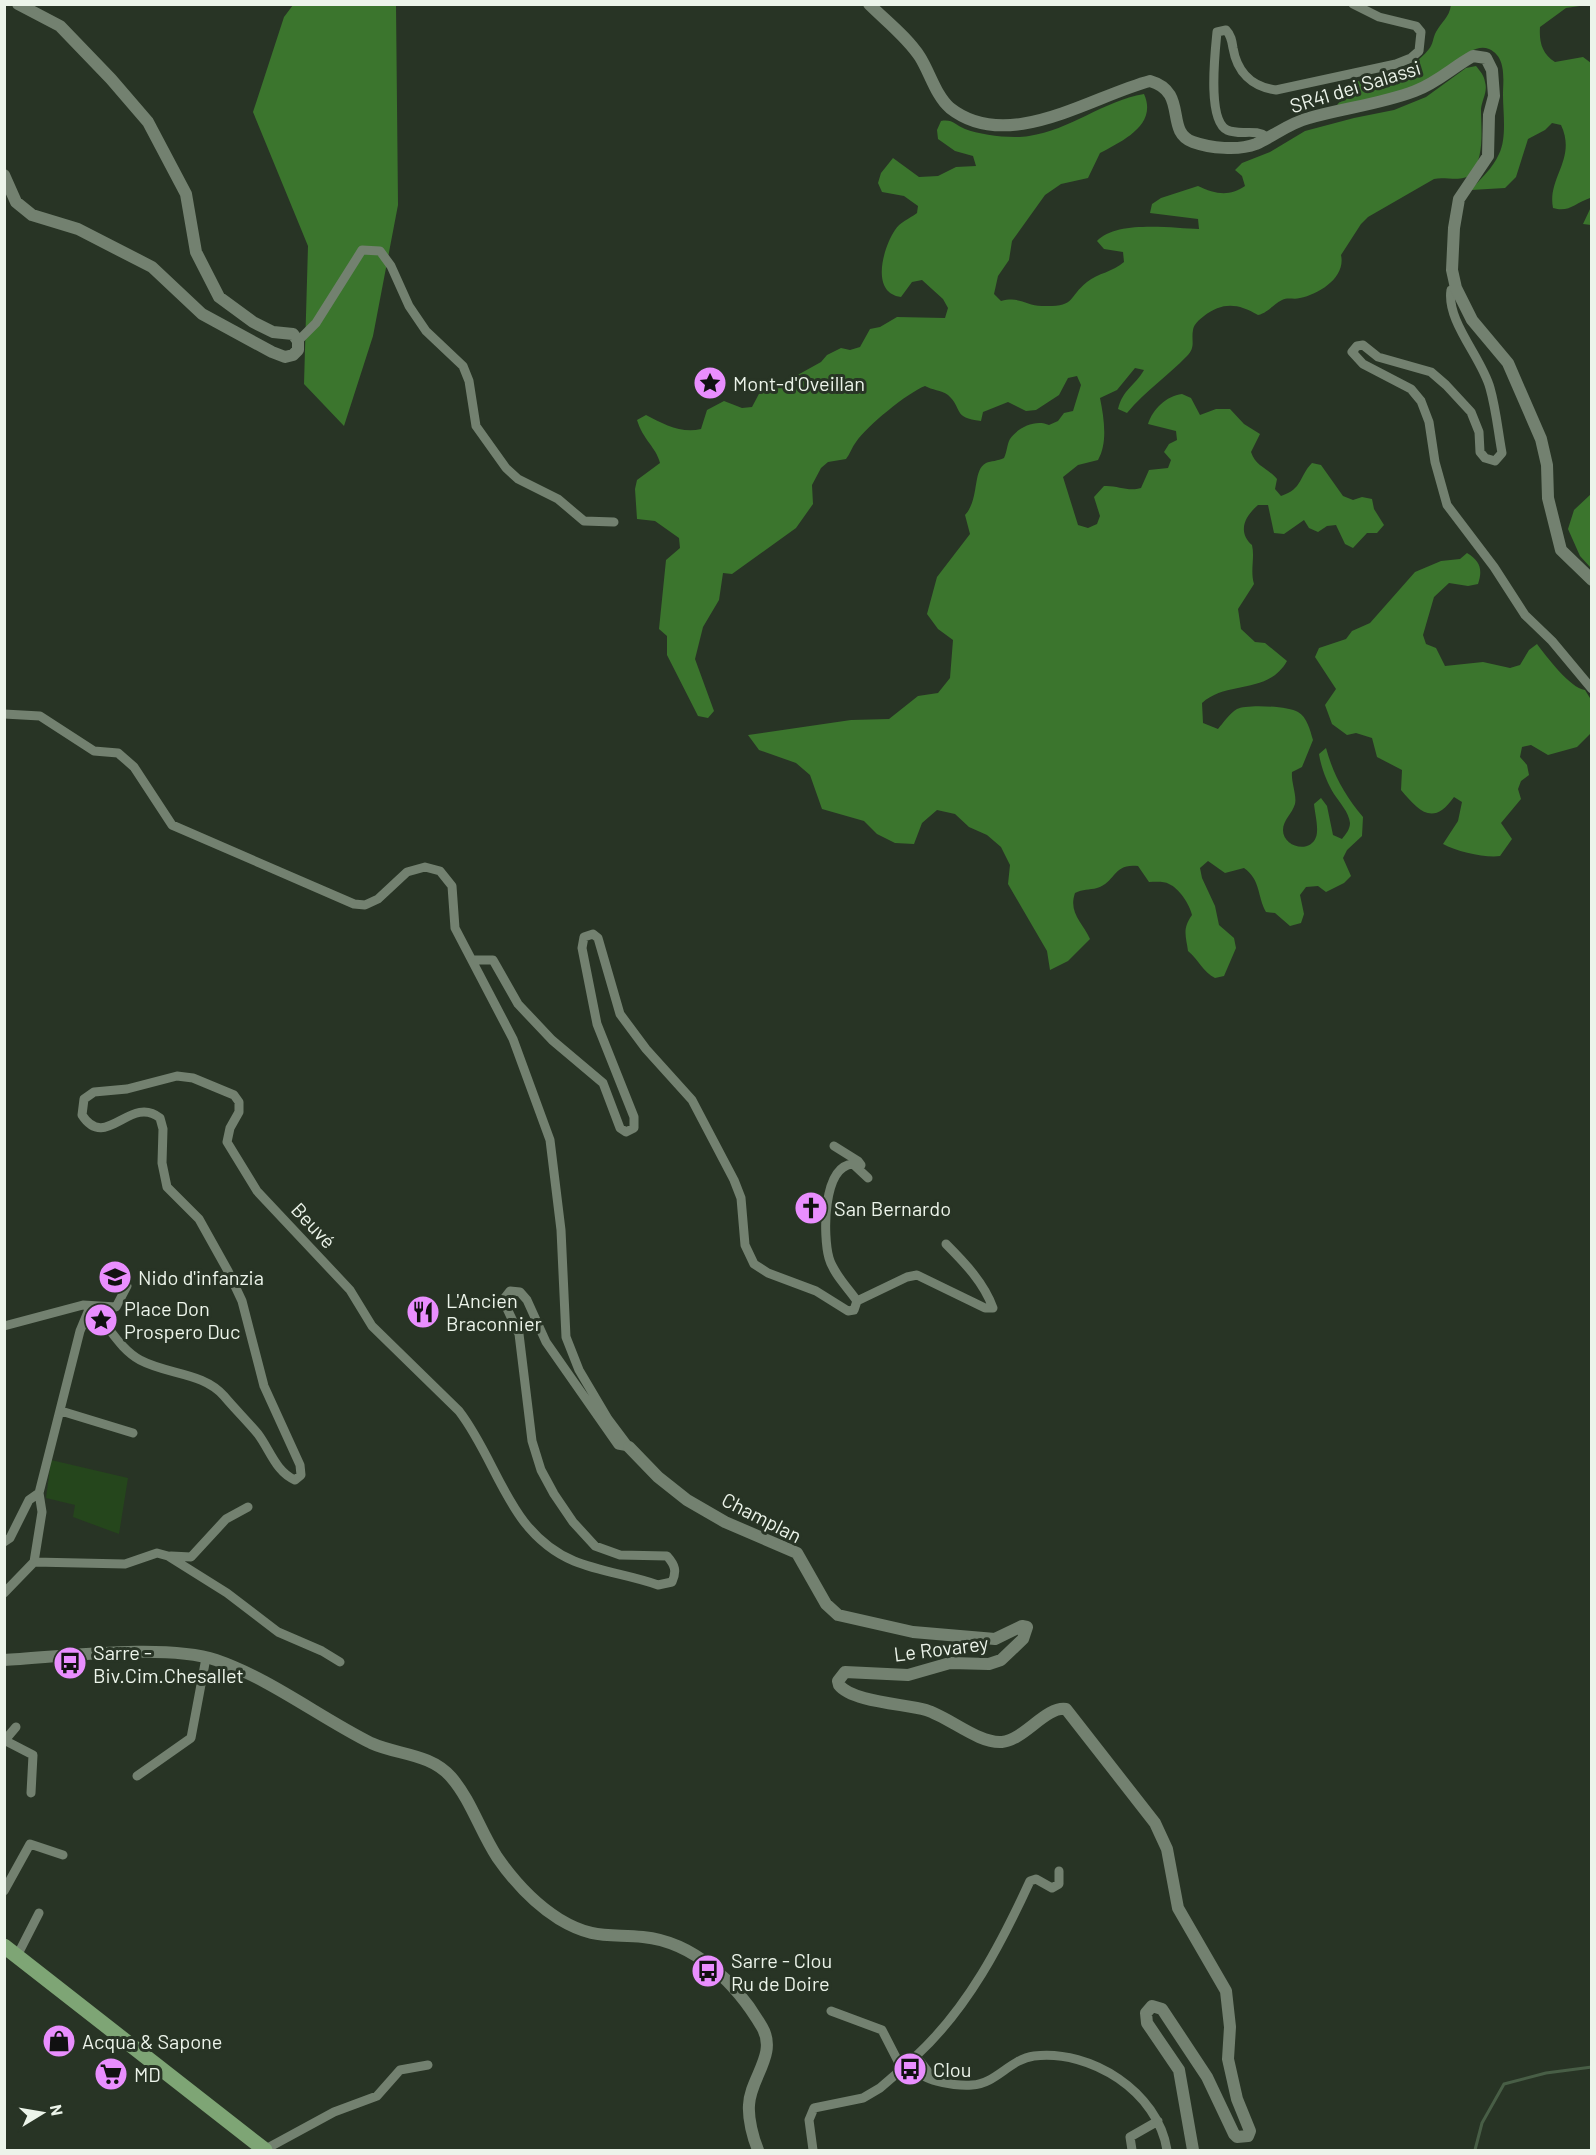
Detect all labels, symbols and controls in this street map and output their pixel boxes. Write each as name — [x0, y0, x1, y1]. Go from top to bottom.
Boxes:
street label: SR41 dei Salassi — [1287, 55, 1423, 117]
place icon: Mont-d'Oveillan — [692, 365, 728, 401]
place label: Mont-d'Oveillan — [733, 371, 865, 395]
church icon: San Bernardo — [793, 1190, 829, 1226]
place label: San Bernardo — [834, 1196, 951, 1220]
street label: Beuvé — [287, 1197, 341, 1253]
school or university icon: Nido d'infanzia — [97, 1259, 133, 1295]
place label: Nido d'infanzia — [138, 1265, 264, 1289]
place label: L'Ancien Braconnier — [446, 1288, 542, 1335]
restaurant icon: L'Ancien Braconnier — [405, 1294, 441, 1330]
place label: Place Don Prospero Duc — [124, 1296, 240, 1343]
place icon: Place Don Prospero Duc — [83, 1302, 119, 1338]
street label: Champlan — [718, 1487, 806, 1547]
street label: Le Rovarey — [892, 1630, 990, 1666]
place label: Sarre - Biv.Cim.Chesallet — [93, 1640, 244, 1687]
bus stop icon: Sarre - Biv.Cim.Chesallet — [52, 1645, 88, 1681]
place label: Sarre - Clou Ru de Doire — [731, 1948, 832, 1995]
bus stop icon: Sarre - Clou Ru de Doire — [690, 1953, 726, 1989]
shop icon: Acqua & Sapone — [41, 2023, 77, 2059]
place label: Acqua & Sapone — [82, 2029, 222, 2053]
bus stop icon: Clou — [892, 2051, 928, 2087]
supermarket icon: MD — [93, 2056, 129, 2092]
place label: Clou — [933, 2057, 971, 2081]
place label: MD — [134, 2062, 161, 2086]
north arrow — [12, 2083, 72, 2143]
text: N — [47, 2103, 68, 2117]

